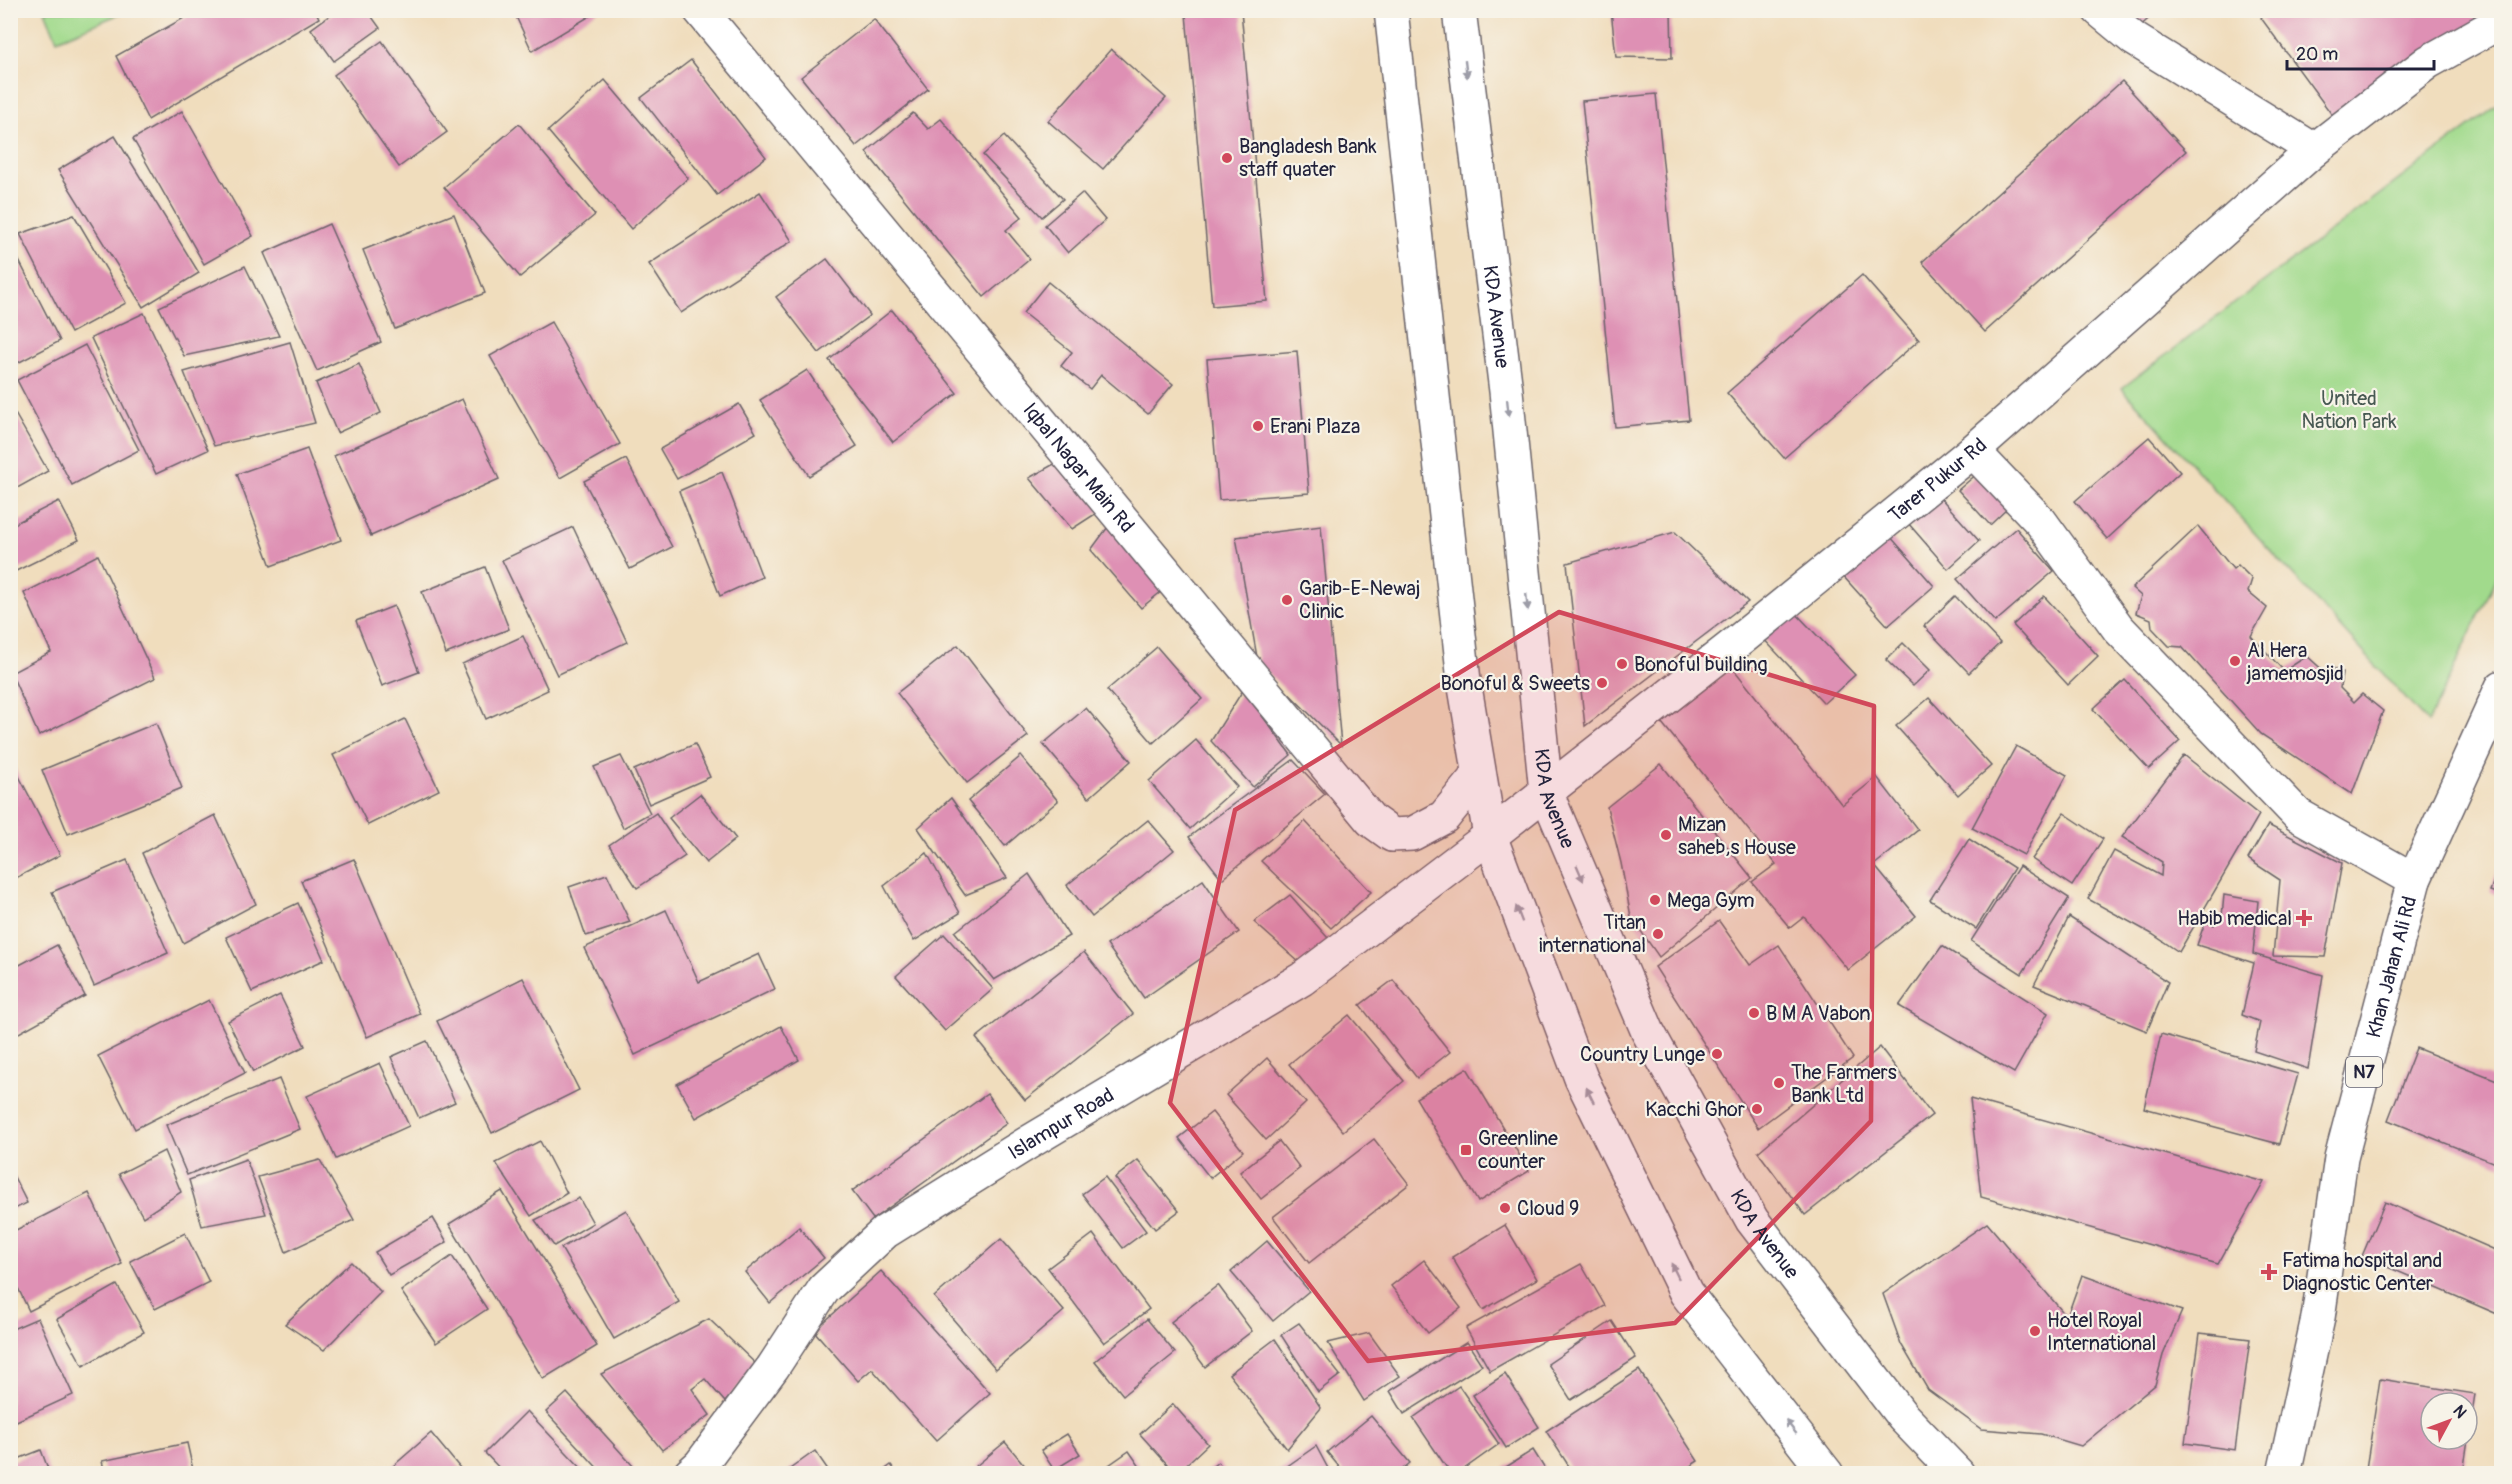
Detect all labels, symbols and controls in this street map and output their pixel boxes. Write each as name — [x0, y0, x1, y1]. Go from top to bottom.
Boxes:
scale bar — [2287, 33, 2434, 71]
text: 20 m — [2296, 43, 2338, 66]
one-way arrow — [1462, 59, 1471, 78]
place label: Bangladesh Bank staff quater — [1239, 134, 1377, 182]
marker: Bangladesh Bank staff quater — [1220, 151, 1234, 165]
street label: KDA Avenue — [1478, 264, 1515, 370]
park label: United Nation Park — [2301, 386, 2397, 434]
street label: Iqbal Nagar Main Rd — [1018, 398, 1140, 538]
one-way arrow — [1503, 399, 1513, 418]
place label: Erani Plaza — [1270, 414, 1360, 439]
marker: Erani Plaza — [1251, 419, 1265, 433]
street label: Tarer Pukur Rd — [1883, 433, 1992, 528]
place label: Garib-E-Newaj Clinic — [1299, 576, 1420, 624]
marker: Garib-E-Newaj Clinic — [1280, 593, 1294, 607]
one-way arrow — [1522, 593, 1532, 612]
place label: Al Hera jamemosjid — [2246, 638, 2344, 686]
place label: Bonoful building — [1634, 652, 1768, 677]
marker: Al Hera jamemosjid — [2228, 654, 2242, 668]
marker: Bonoful building — [1615, 657, 1629, 671]
place label: Bonoful & Sweets — [1440, 671, 1590, 696]
marker: Bonoful & Sweets — [1595, 676, 1609, 690]
street label: KDA Avenue — [1529, 747, 1581, 852]
place label: Mizan saheb,s House — [1678, 812, 1796, 860]
marker: Mizan saheb,s House — [1659, 828, 1673, 842]
one-way arrow — [1576, 865, 1585, 882]
place label: Mega Gym — [1667, 888, 1755, 913]
marker: Mega Gym — [1648, 893, 1662, 907]
street label: Khan Jahan Ali Rd — [2361, 893, 2422, 1040]
one-way arrow — [1514, 904, 1524, 922]
place label: Habib medical — [2177, 906, 2292, 931]
place label: Titan international — [1539, 910, 1646, 958]
marker: Habib medical — [2297, 911, 2311, 925]
marker: Titan international — [1651, 927, 1665, 941]
place label: B M A Vabon — [1766, 1001, 1871, 1026]
marker: B M A Vabon — [1747, 1006, 1761, 1020]
place label: Country Lunge — [1580, 1042, 1705, 1067]
marker: Country Lunge — [1710, 1047, 1724, 1061]
road number: N7 — [2346, 1057, 2382, 1087]
place label: The Farmers Bank Ltd — [1791, 1060, 1897, 1108]
marker: The Farmers Bank Ltd — [1772, 1076, 1786, 1090]
street label: Islampur Road — [1004, 1082, 1118, 1165]
one-way arrow — [1585, 1087, 1595, 1104]
place label: Kacchi Ghor — [1645, 1097, 1745, 1122]
marker: Kacchi Ghor — [1750, 1102, 1764, 1116]
place label: Greenline counter — [1478, 1126, 1558, 1174]
marker: Greenline counter — [1459, 1143, 1473, 1157]
street label: KDA Avenue — [1725, 1185, 1804, 1284]
place label: Cloud 9 — [1517, 1196, 1579, 1221]
marker: Cloud 9 — [1498, 1201, 1512, 1215]
place label: Fatima hospital and Diagnostic Center — [2282, 1248, 2442, 1296]
one-way arrow — [1671, 1262, 1680, 1279]
marker: Fatima hospital and Diagnostic Center — [2260, 1263, 2278, 1281]
place label: Hotel Royal International — [2047, 1308, 2156, 1356]
marker: Hotel Royal International — [2028, 1324, 2042, 1338]
north arrow — [2419, 1391, 2479, 1451]
text: N — [2448, 1401, 2471, 1423]
one-way arrow — [1785, 1420, 1797, 1435]

